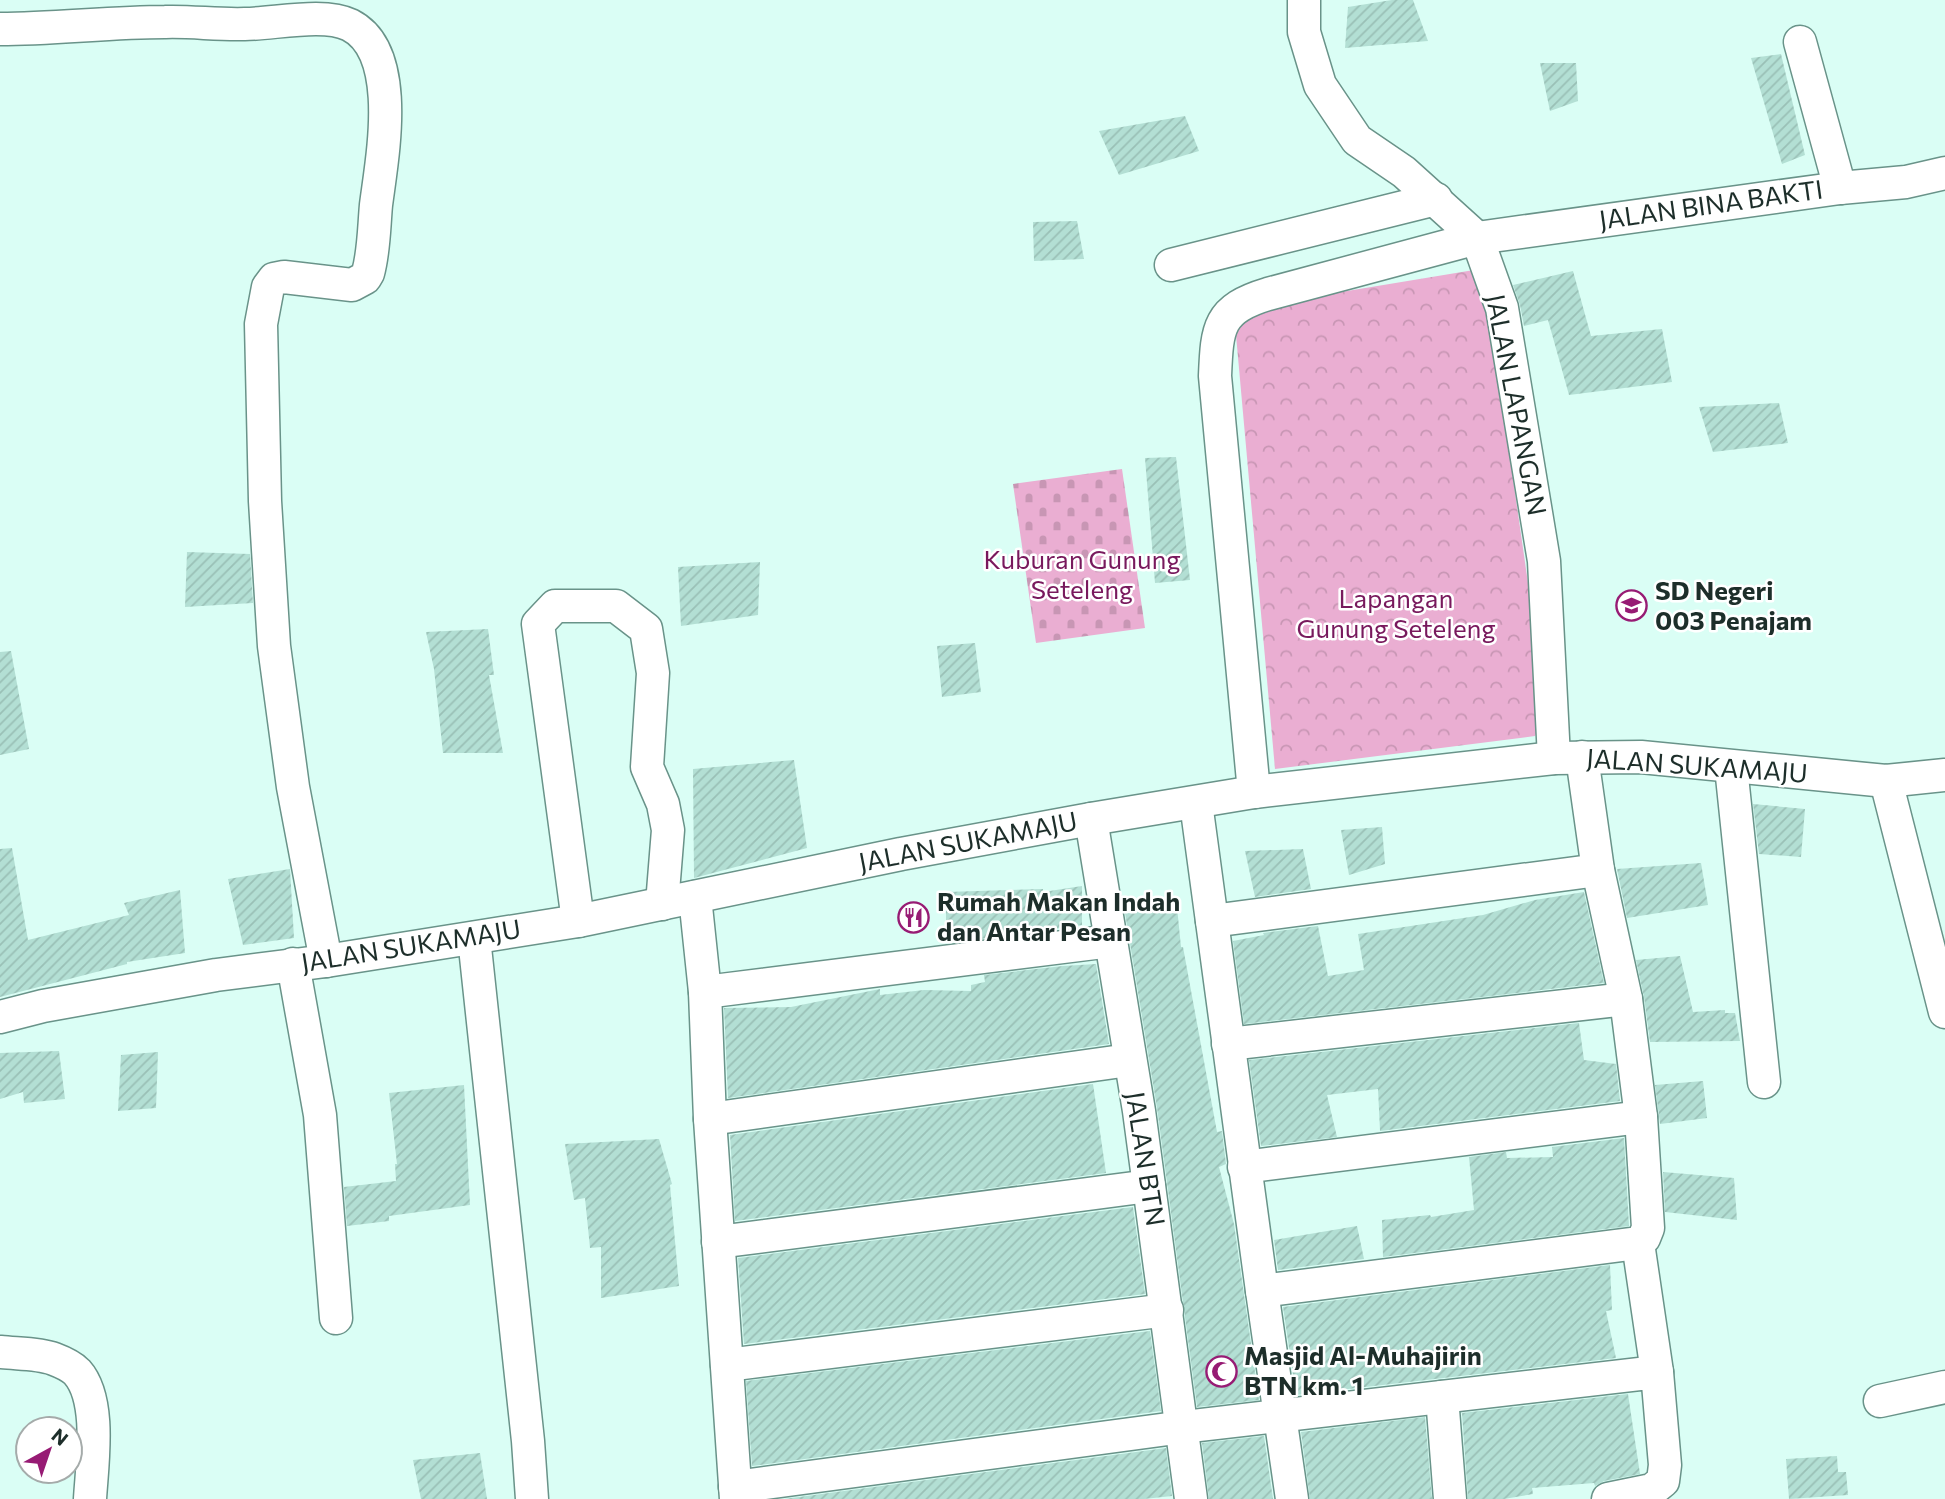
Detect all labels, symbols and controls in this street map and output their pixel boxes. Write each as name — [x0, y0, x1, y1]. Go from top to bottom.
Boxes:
street label: JALAN BINA BAKTI — [1597, 172, 1825, 235]
street label: JALAN LAPANGAN — [1481, 291, 1554, 518]
park label: Kuburan Gunung Seteleng — [983, 543, 1181, 604]
place label: SD Negeri 003 Penajam — [1655, 574, 1812, 635]
park label: Lapangan Gunung Seteleng — [1296, 582, 1496, 643]
school or university icon: SD Negeri 003 Penajam — [1615, 589, 1649, 623]
street label: JALAN SUKAMAJU — [1585, 741, 1809, 788]
street label: JALAN SUKAMAJU — [856, 804, 1080, 877]
place label: Rumah Makan Indah dan Antar Pesan — [937, 885, 1180, 946]
restaurant icon: Rumah Makan Indah dan Antar Pesan — [897, 900, 931, 934]
street label: JALAN SUKAMAJU — [299, 912, 523, 977]
street label: JALAN BTN — [1121, 1089, 1172, 1228]
place label: Masjid Al-Muhajirin BTN km. 1 — [1244, 1339, 1482, 1400]
mosque icon: Masjid Al-Muhajirin BTN km. 1 — [1204, 1354, 1238, 1388]
north arrow — [14, 1415, 84, 1485]
text: N — [47, 1423, 73, 1450]

